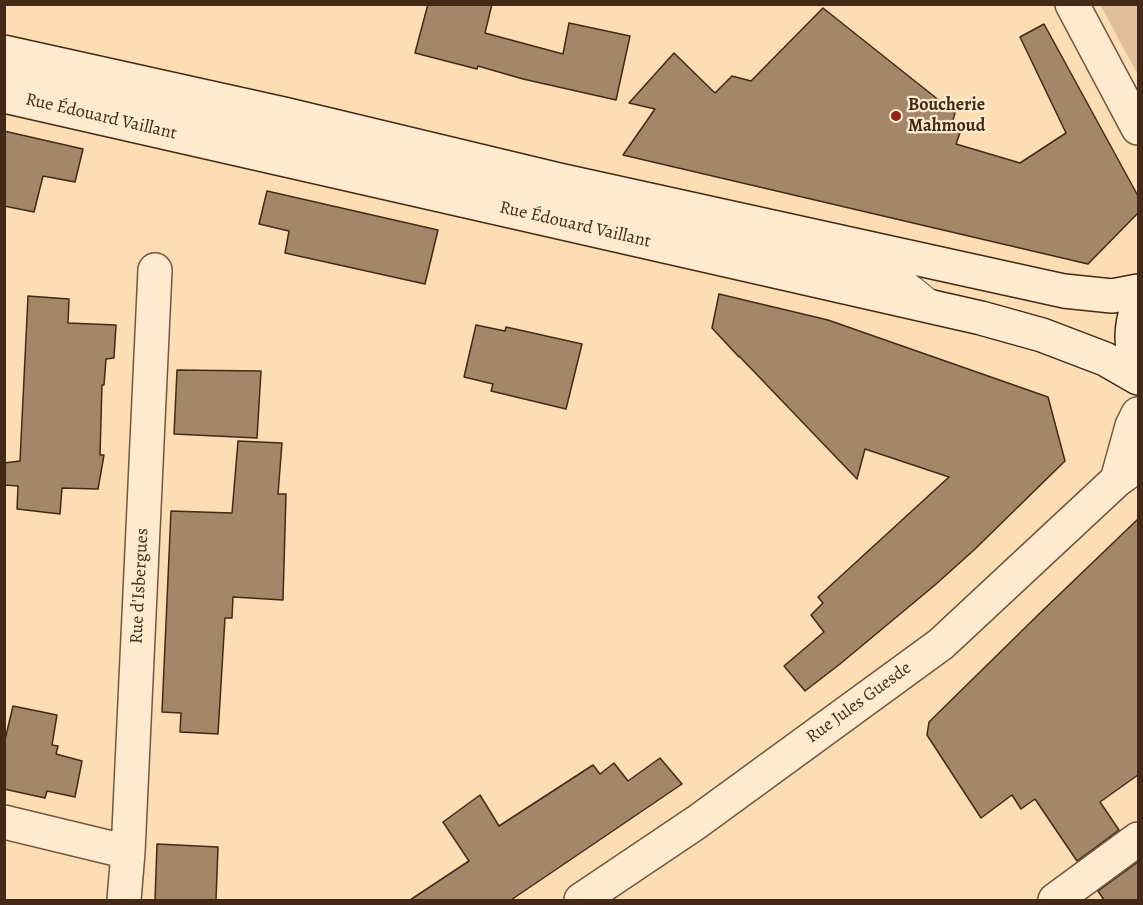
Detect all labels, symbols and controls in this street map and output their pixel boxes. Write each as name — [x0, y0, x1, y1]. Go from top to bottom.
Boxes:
street label: Rue Édouard Vaillant — [23, 89, 179, 145]
place label: Boucherie Mahmoud — [908, 95, 985, 138]
marker: Boucherie Mahmoud — [889, 109, 903, 123]
street label: Rue Édouard Vaillant — [497, 197, 653, 253]
street label: Rue d'Isbergues — [126, 527, 154, 645]
street label: Rue Jules Guesde — [802, 658, 916, 748]

